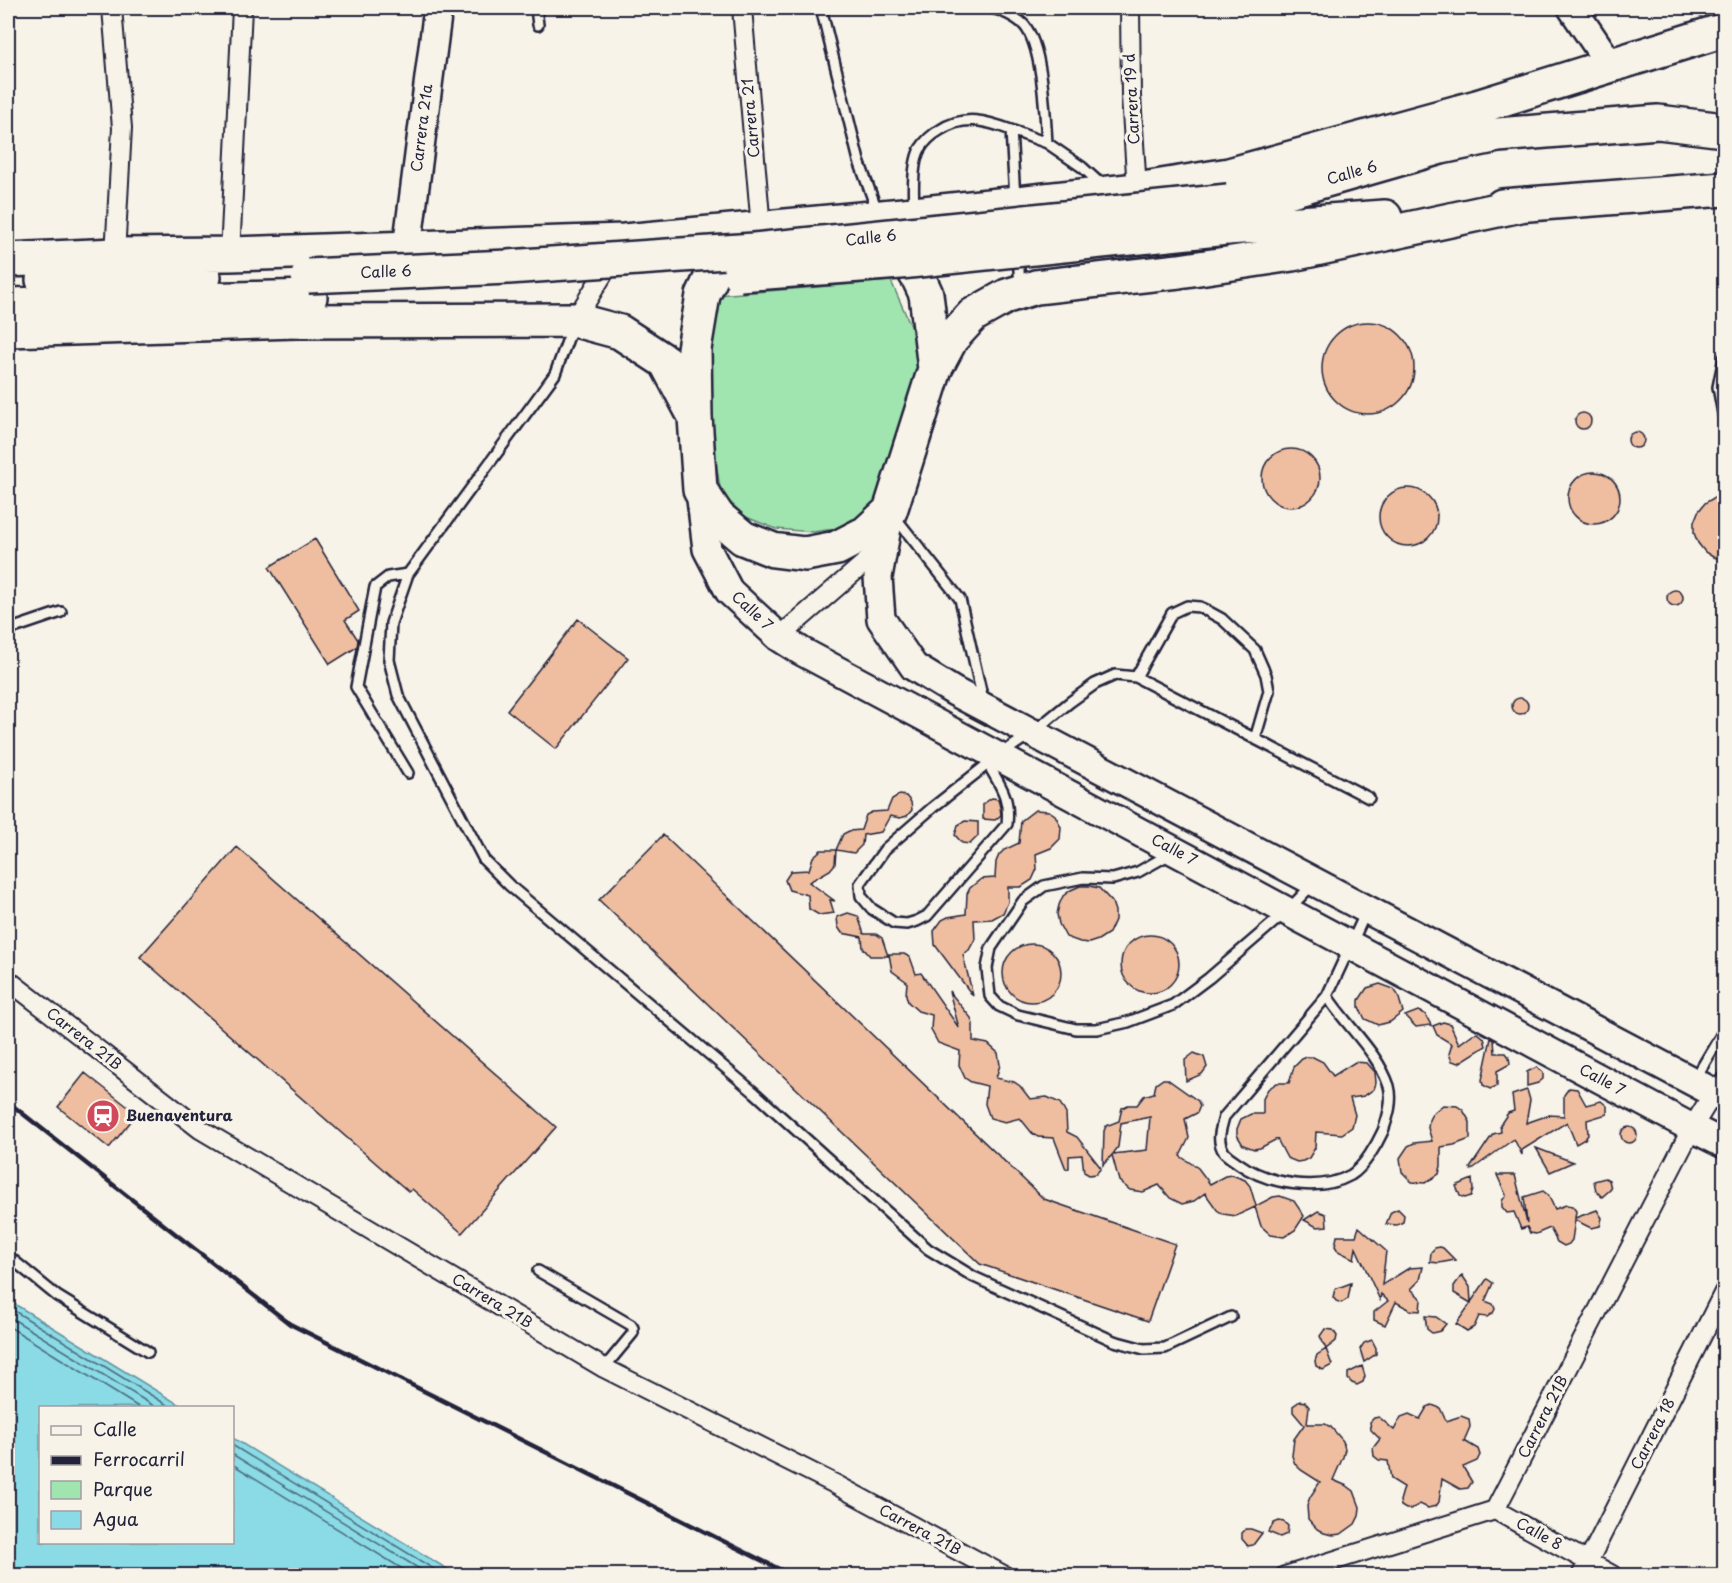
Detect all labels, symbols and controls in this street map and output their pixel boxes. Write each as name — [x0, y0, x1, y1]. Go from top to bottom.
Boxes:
street label: Carrera 19 d — [1117, 53, 1144, 145]
street label: Carrera 21 — [735, 77, 764, 159]
street label: Carrera 21a — [404, 82, 437, 173]
street label: Calle 6 — [1324, 153, 1379, 190]
street label: Calle 6 — [844, 222, 898, 251]
street label: Calle 6 — [360, 258, 412, 283]
street label: Calle 7 — [727, 585, 779, 635]
street label: Calle 7 — [1148, 827, 1202, 871]
street label: Carrera 21B — [42, 1001, 128, 1075]
street label: Calle 7 — [1576, 1057, 1630, 1101]
station icon: Buenaventura — [85, 1098, 121, 1134]
place label: Buenaventura — [126, 1103, 234, 1126]
street label: Carrera 21B — [448, 1267, 537, 1333]
street label: Carrera 21B — [1511, 1371, 1572, 1462]
street label: Carrera 18 — [1624, 1393, 1680, 1473]
legend — [39, 1406, 234, 1544]
text: Calle — [93, 1415, 137, 1442]
text: Ferrocarril — [93, 1445, 185, 1472]
text: Parque — [93, 1475, 153, 1502]
street label: Carrera 21B — [875, 1497, 966, 1560]
text: Agua — [93, 1505, 139, 1532]
street label: Calle 8 — [1512, 1510, 1567, 1555]

